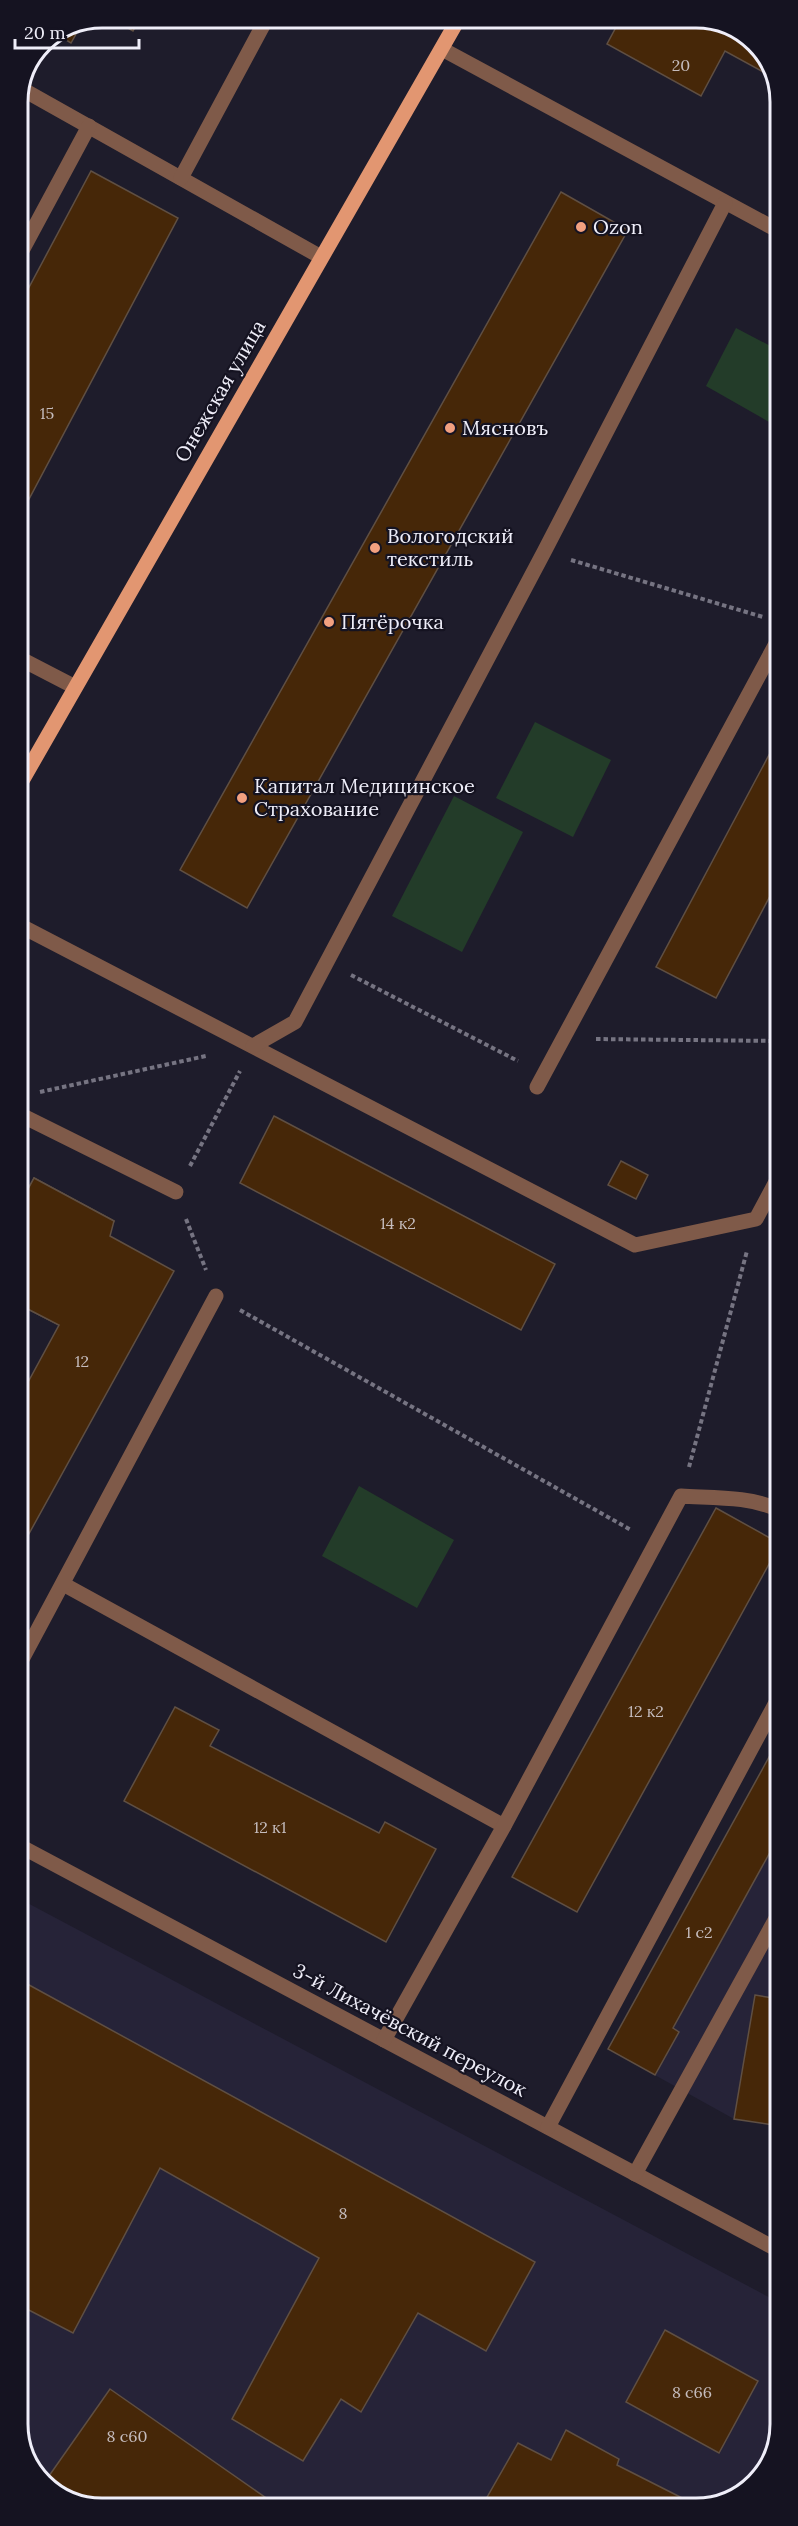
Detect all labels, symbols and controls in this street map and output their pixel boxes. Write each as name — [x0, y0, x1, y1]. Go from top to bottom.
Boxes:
scale bar — [15, 12, 140, 50]
text: 20 m — [24, 21, 66, 44]
house number: 20 — [672, 55, 690, 75]
place label: Ozon — [593, 214, 643, 239]
marker: Ozon — [574, 220, 588, 234]
street label: Онежская улица — [169, 315, 270, 466]
house number: 15 — [40, 403, 54, 423]
place label: Мясновъ — [462, 415, 548, 440]
marker: Мясновъ — [443, 421, 457, 435]
place label: Вологодский текстиль — [387, 523, 513, 571]
marker: Вологодский текстиль — [368, 541, 382, 555]
place label: Пятёрочка — [341, 609, 444, 634]
marker: Пятёрочка — [322, 615, 336, 629]
place label: Капитал Медицинское Страхование — [254, 773, 475, 821]
marker: Капитал Медицинское Страхование — [235, 791, 249, 805]
house number: 14 к2 — [380, 1213, 416, 1233]
house number: 12 — [75, 1351, 89, 1371]
house number: 12 к2 — [628, 1701, 664, 1721]
house number: 12 к1 — [253, 1817, 287, 1837]
house number: 1 с2 — [685, 1922, 713, 1942]
street label: 3-й Лихачёвский переулок — [289, 1957, 531, 2102]
house number: 8 — [339, 2203, 348, 2223]
house number: 8 с66 — [672, 2382, 712, 2402]
house number: 8 с60 — [107, 2426, 148, 2446]

